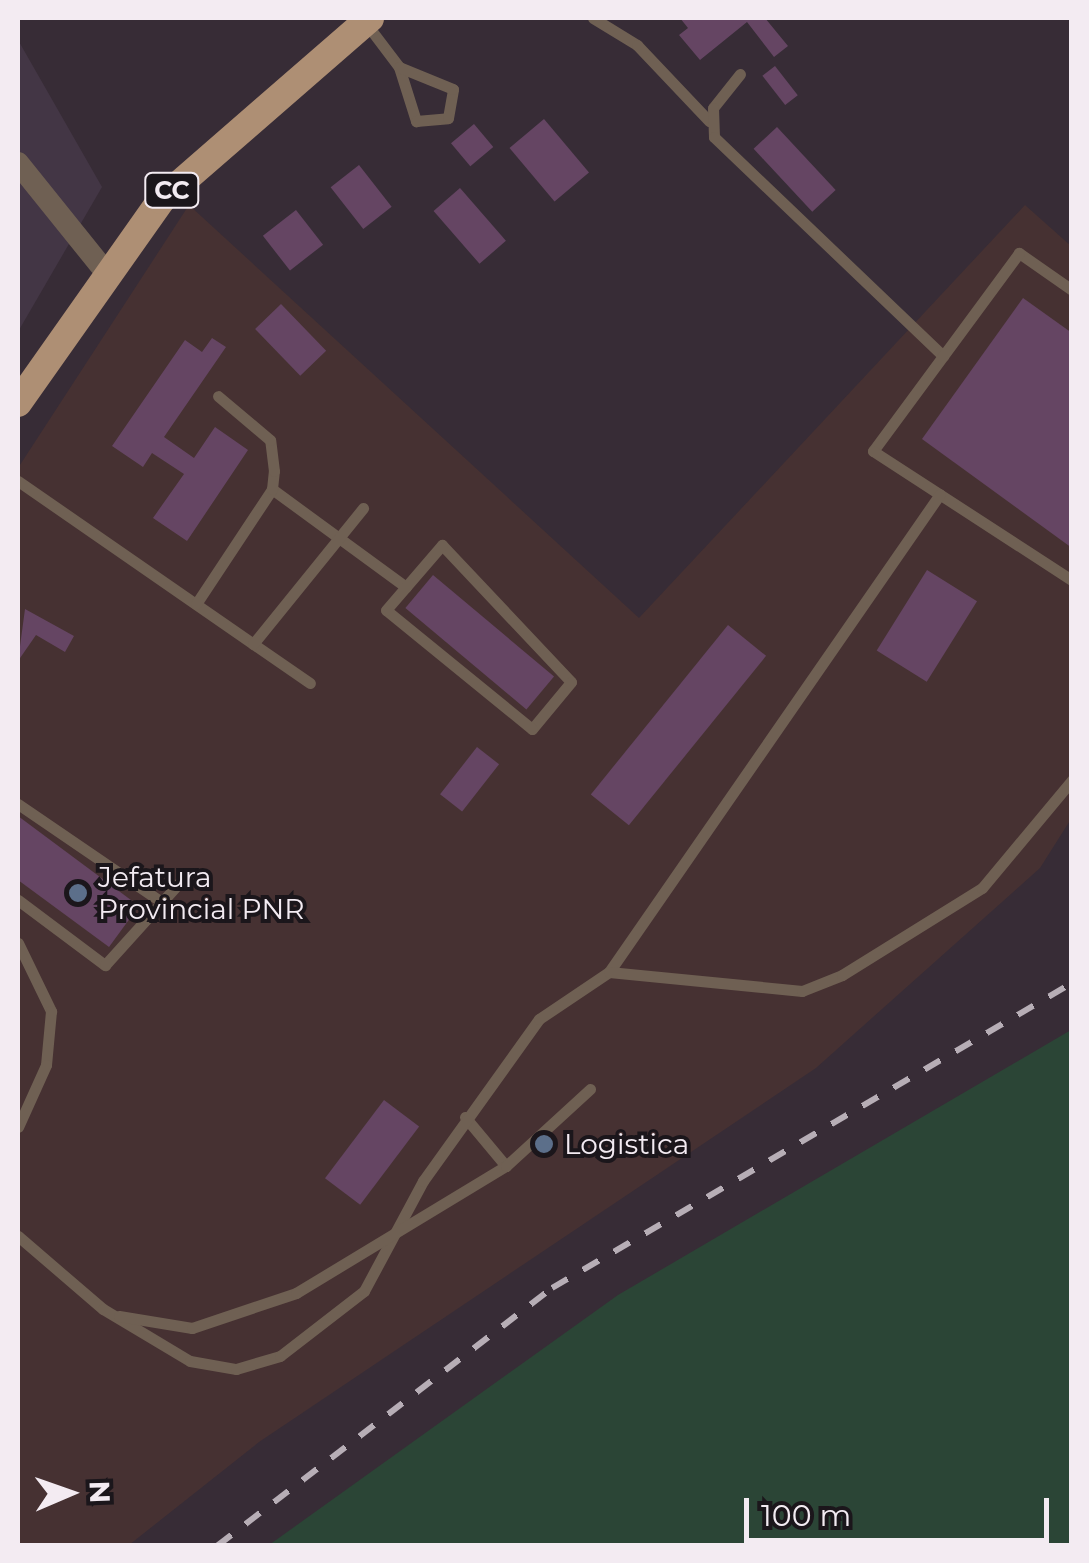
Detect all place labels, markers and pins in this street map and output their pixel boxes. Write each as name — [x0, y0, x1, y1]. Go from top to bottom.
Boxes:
place label: Jefatura Provincial PNR — [98, 860, 304, 926]
marker: Jefatura Provincial PNR — [67, 882, 89, 904]
place label: Logistica — [564, 1127, 689, 1161]
marker: Logistica — [533, 1133, 555, 1155]

